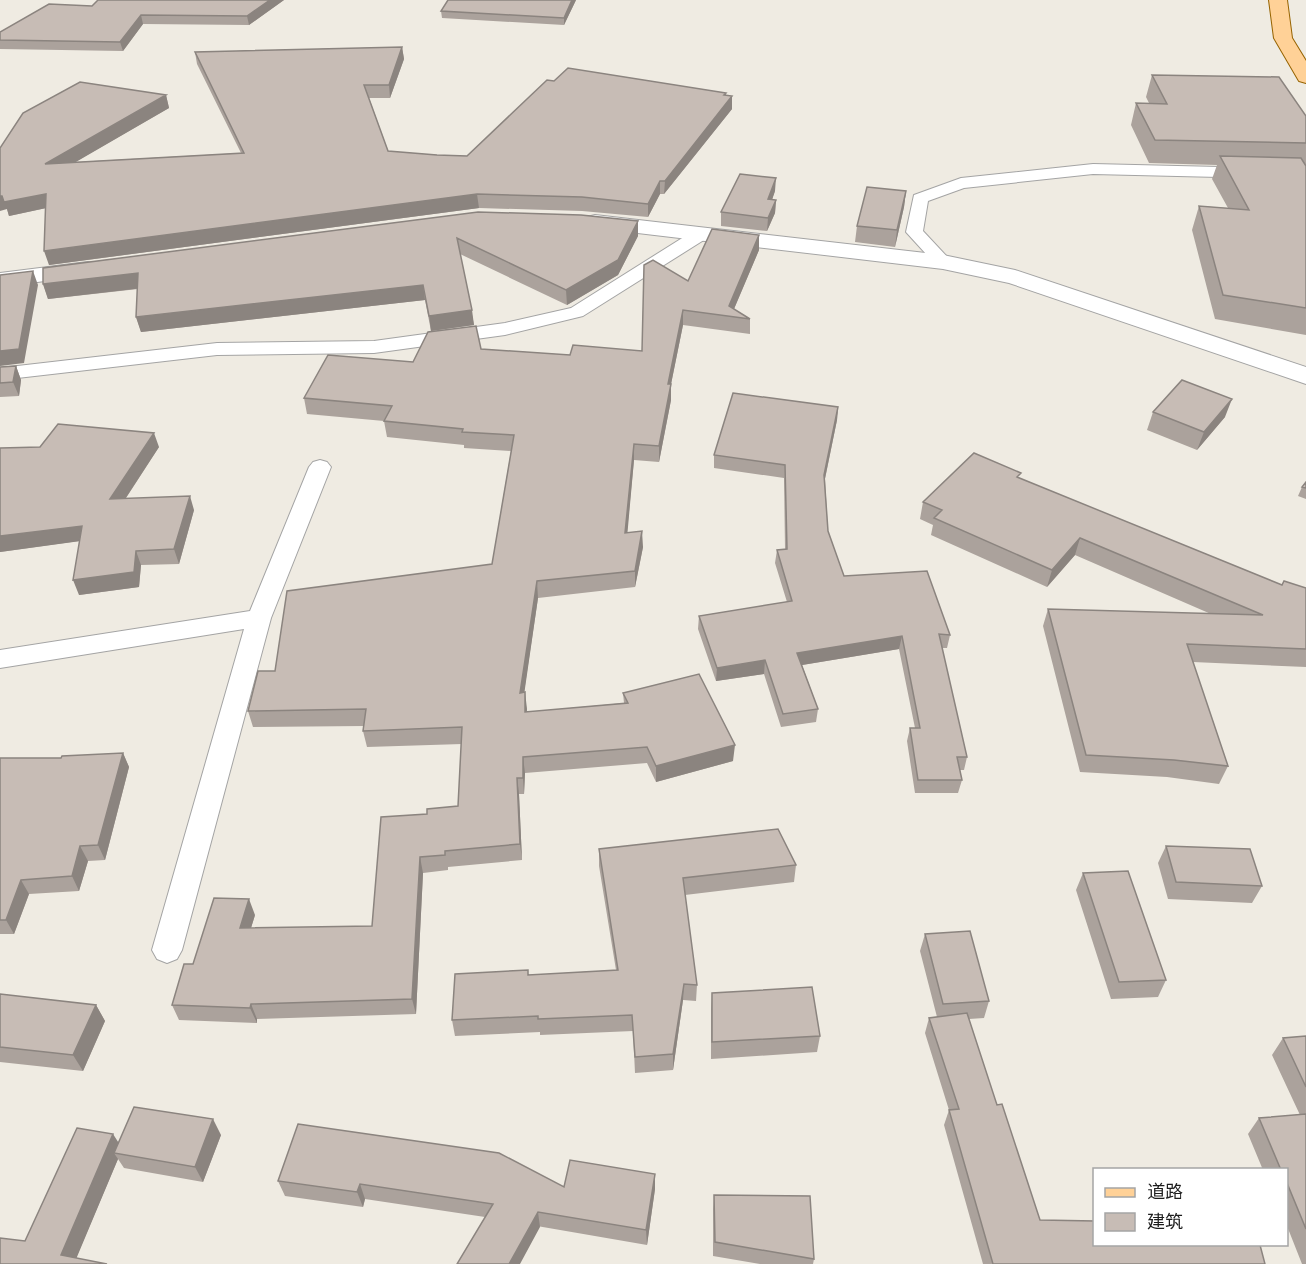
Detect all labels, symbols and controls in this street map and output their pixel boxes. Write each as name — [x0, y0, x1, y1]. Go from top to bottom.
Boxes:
legend — [1093, 1168, 1288, 1246]
text: 道路 — [1147, 1181, 1183, 1203]
text: 建筑 — [1147, 1211, 1183, 1233]

